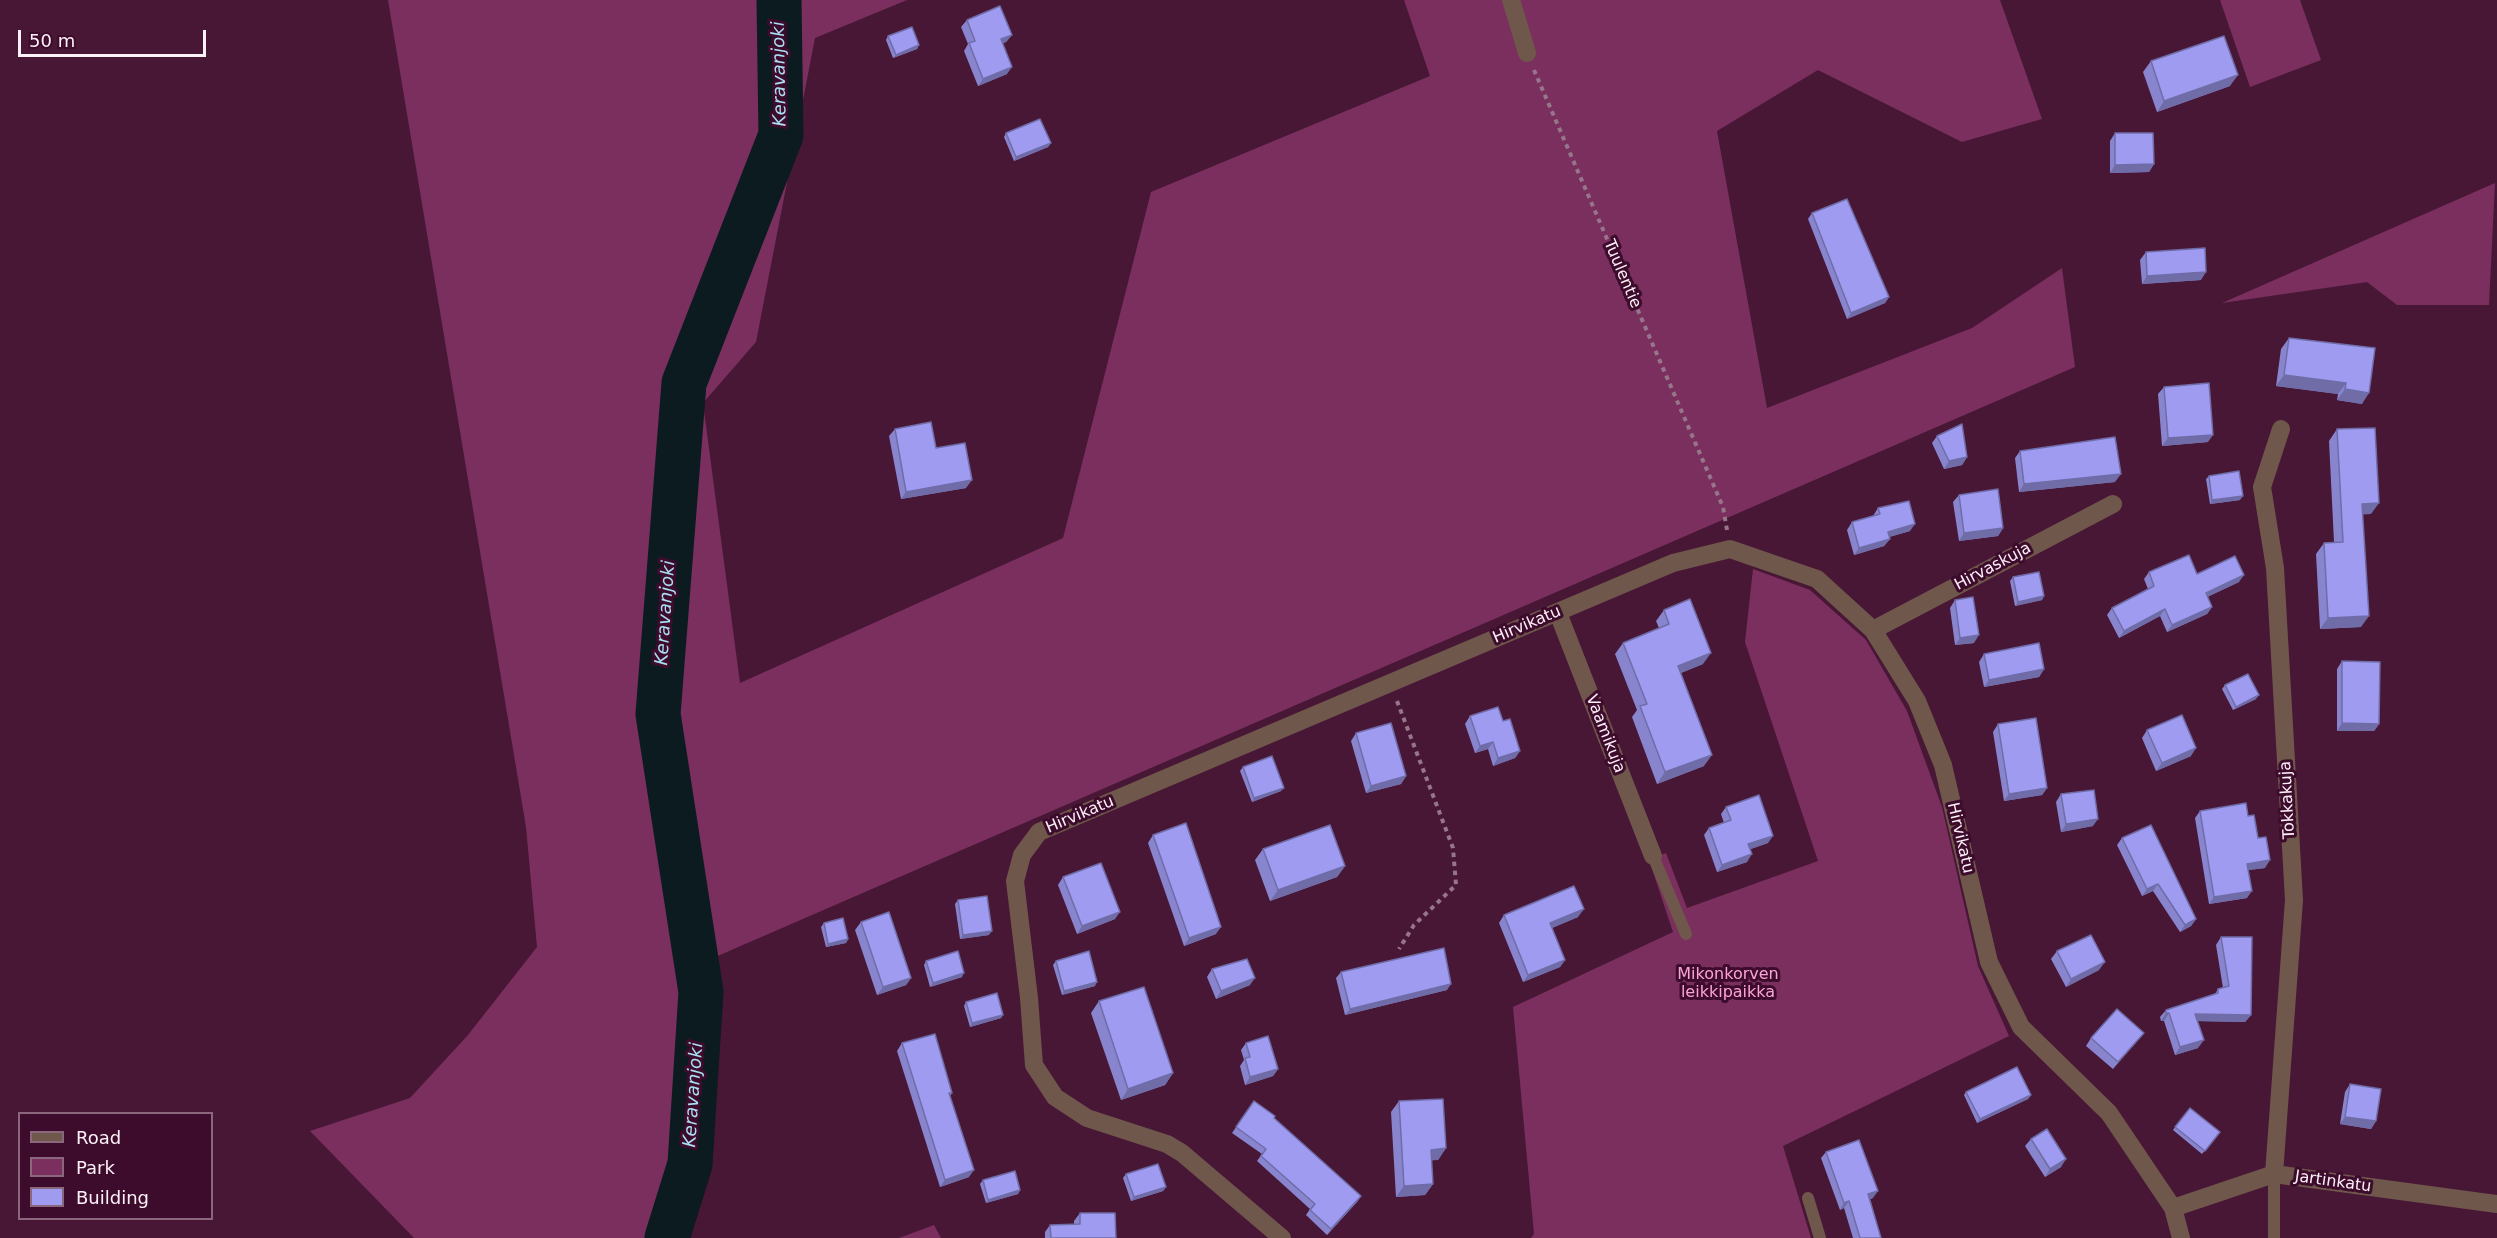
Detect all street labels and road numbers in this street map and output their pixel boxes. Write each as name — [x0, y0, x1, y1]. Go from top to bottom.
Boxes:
street label: Tuulentie — [1599, 237, 1645, 311]
street label: Hirvaskuja — [1951, 539, 2035, 595]
street label: Hirvikatu — [1490, 602, 1564, 648]
street label: Vaamikuja — [1581, 692, 1629, 776]
street label: Tokkakuja — [2276, 761, 2300, 839]
street label: Hirvikatu — [1043, 792, 1117, 838]
street label: Hirvikatu — [1943, 801, 1977, 875]
street label: Jartinkatu — [2293, 1167, 2373, 1197]

